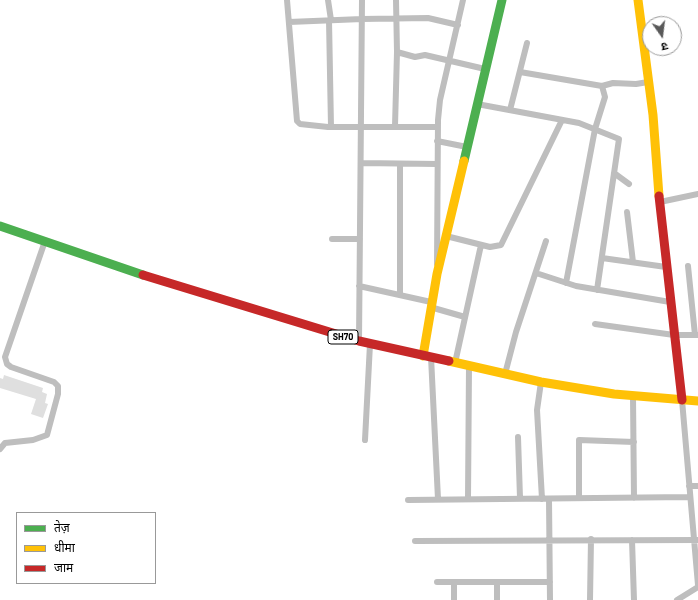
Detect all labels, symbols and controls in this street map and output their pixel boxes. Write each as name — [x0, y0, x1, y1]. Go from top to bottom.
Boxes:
north arrow — [642, 16, 682, 56]
text: उ — [660, 40, 669, 54]
road number: SH70 — [328, 330, 358, 344]
legend — [16, 512, 156, 584]
text: तेज़ — [54, 520, 70, 534]
text: धीमा — [54, 540, 75, 554]
text: जाम — [54, 560, 73, 574]

